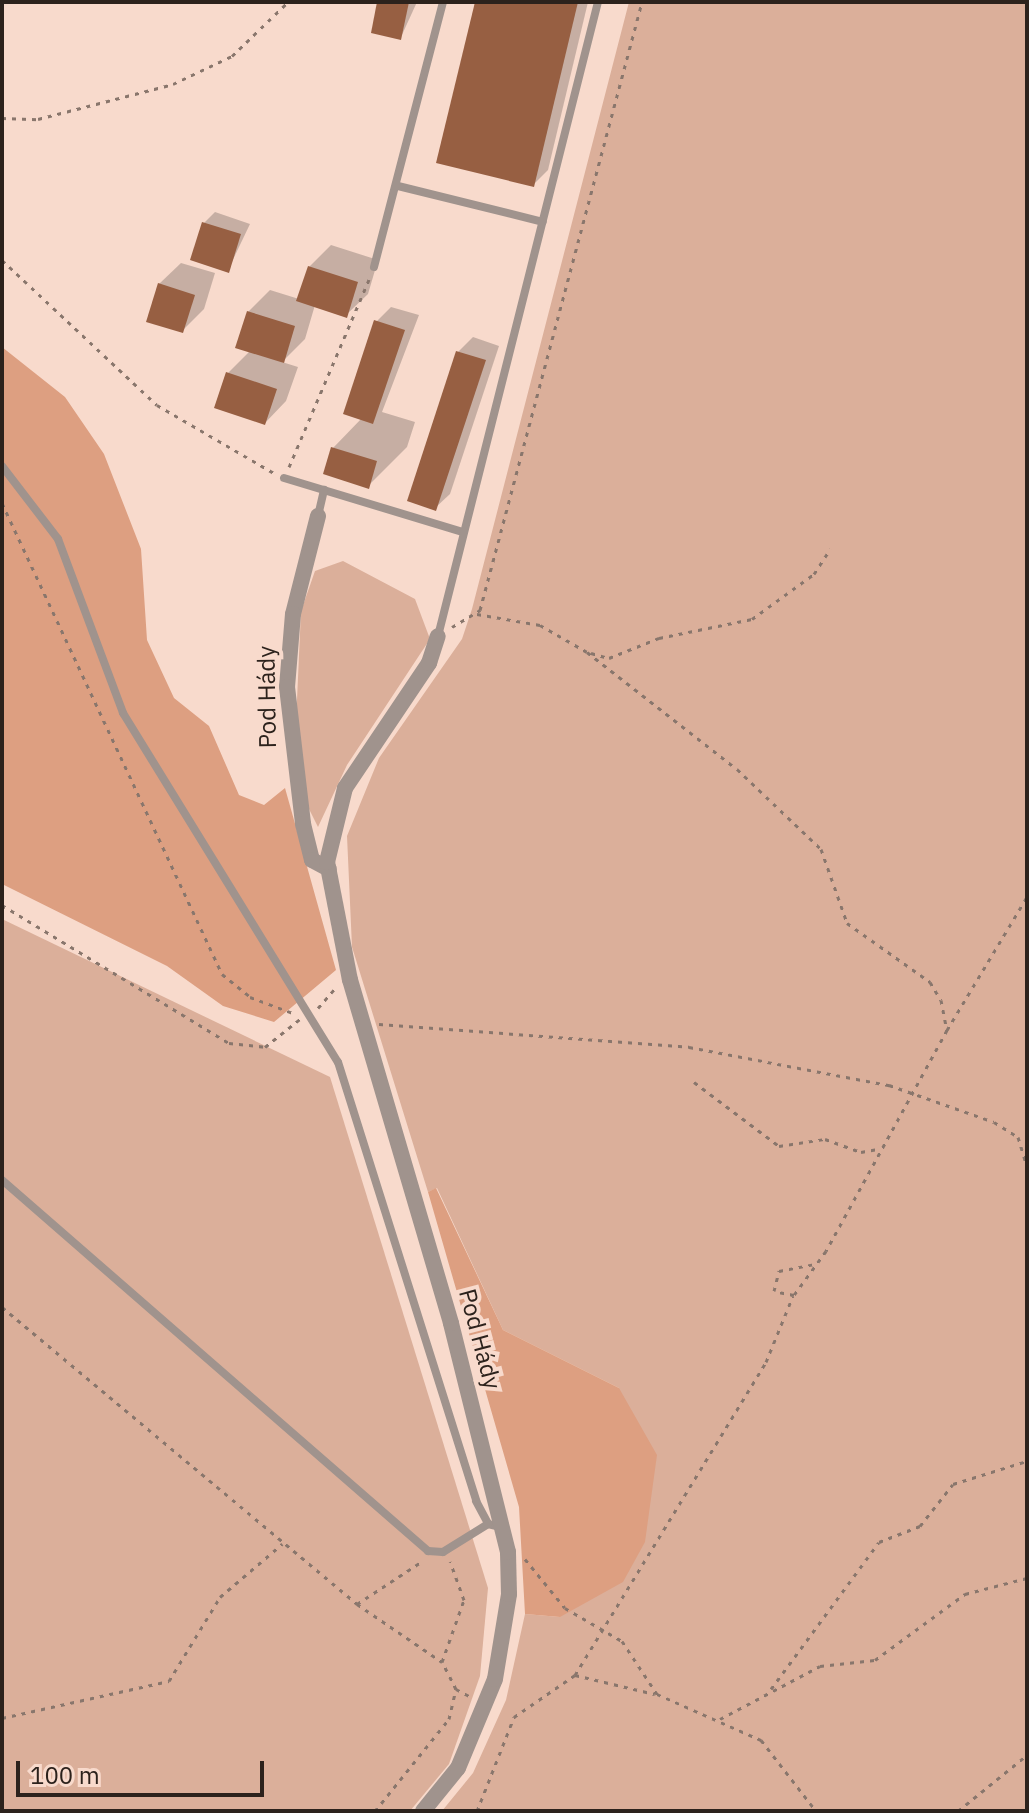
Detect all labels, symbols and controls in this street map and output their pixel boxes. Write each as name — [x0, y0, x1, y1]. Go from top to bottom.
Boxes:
street label: Pod Hády — [252, 645, 282, 749]
street label: Pod Hády — [453, 1286, 507, 1392]
scale bar — [20, 1745, 268, 1795]
text: 100 m — [30, 1759, 100, 1791]

